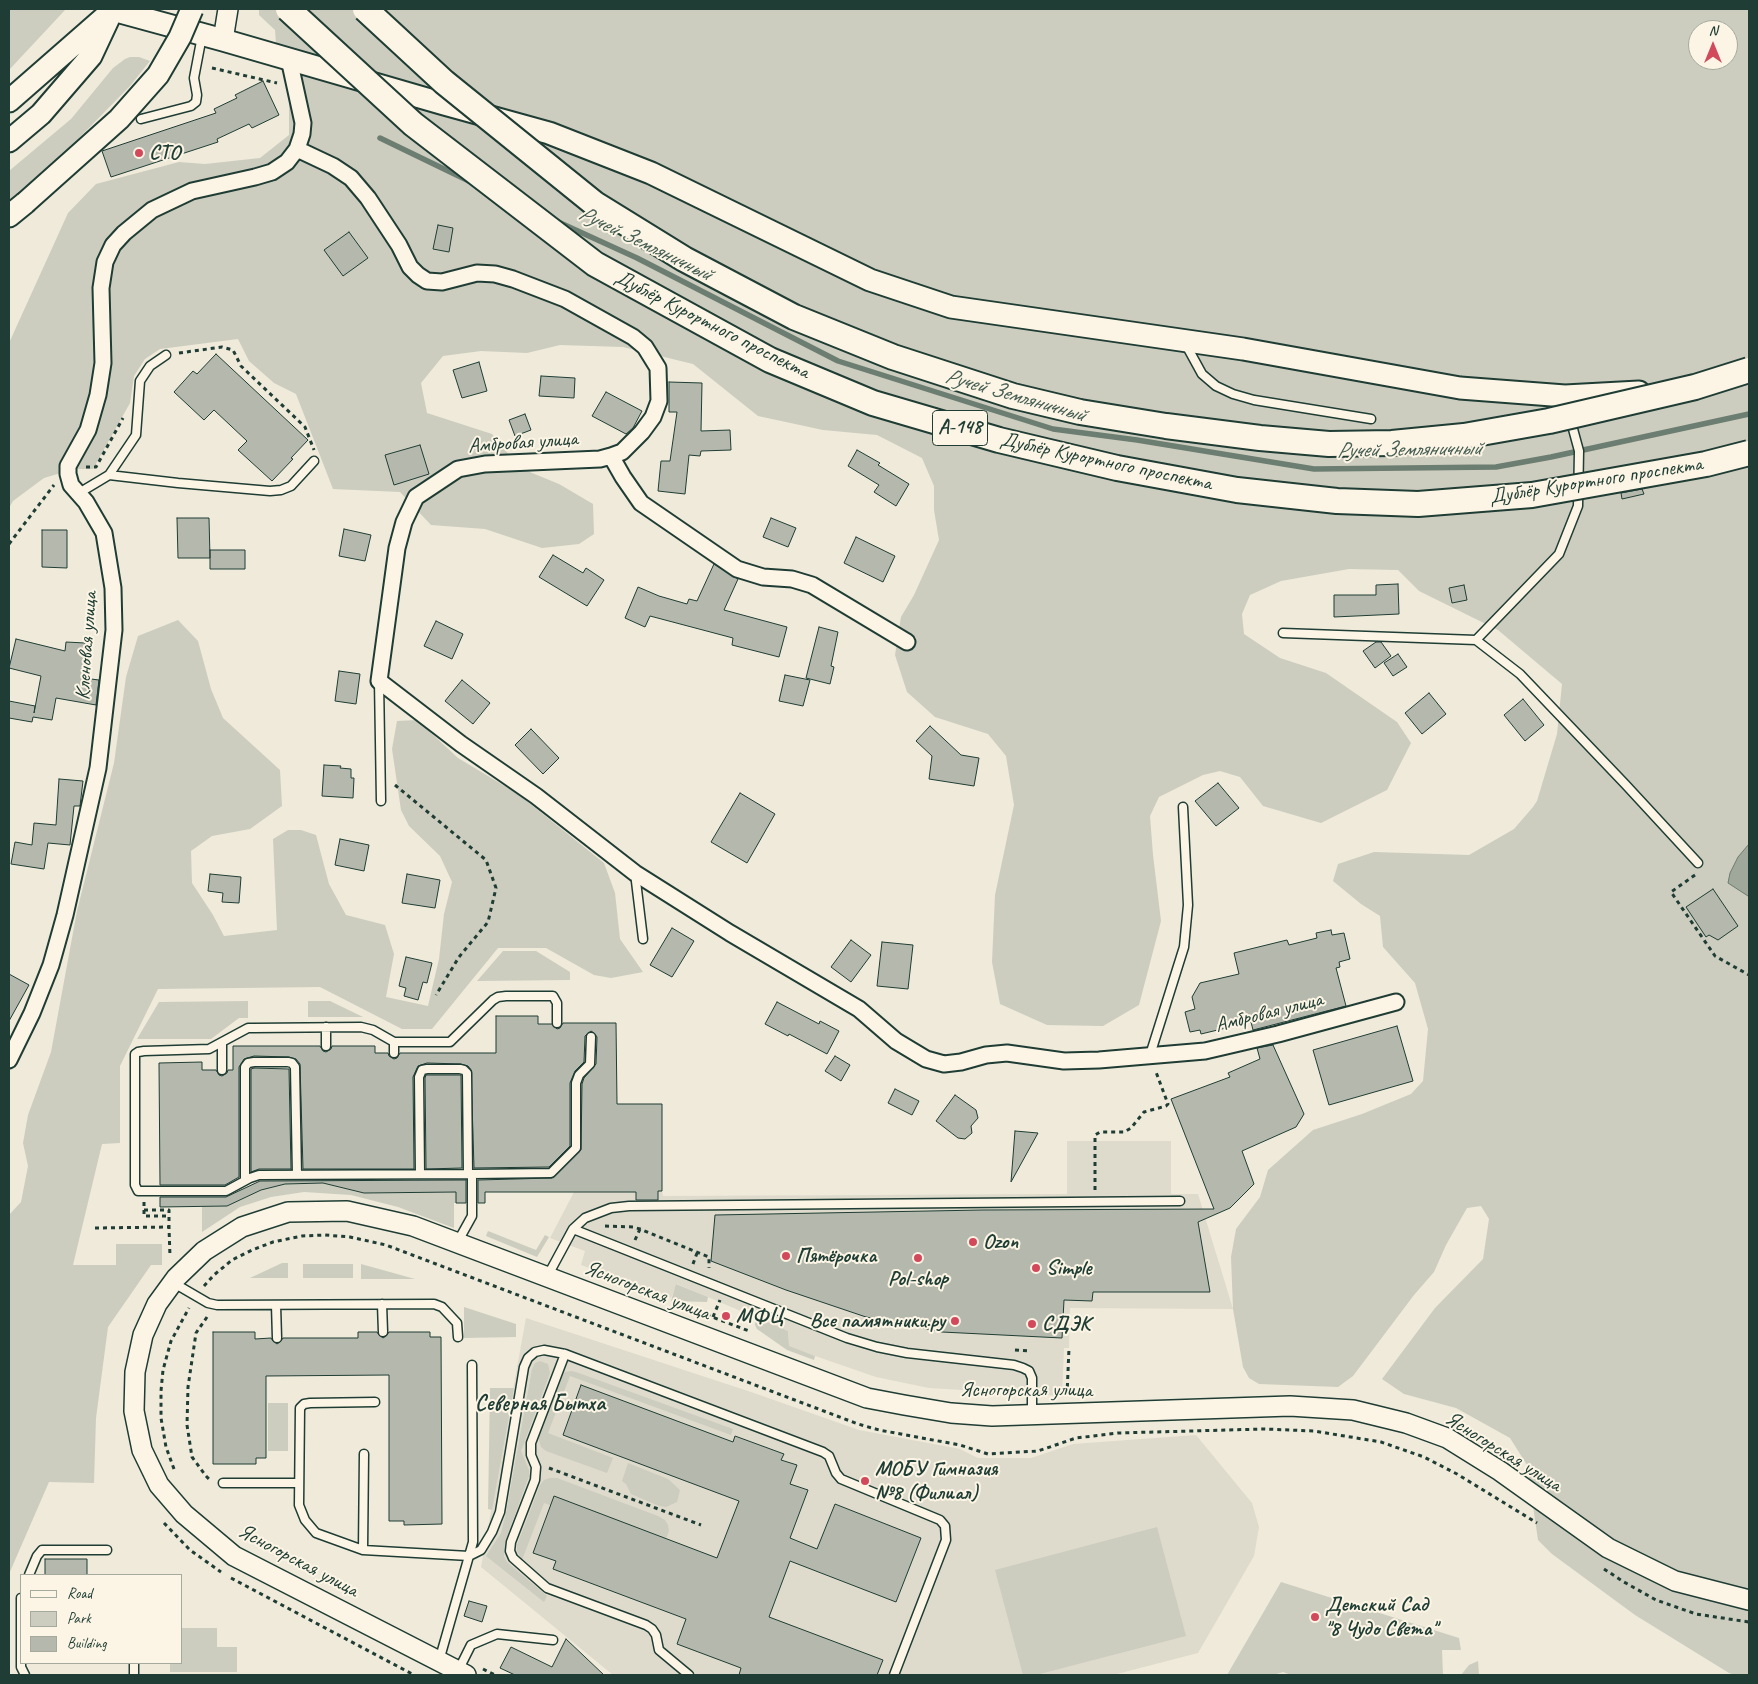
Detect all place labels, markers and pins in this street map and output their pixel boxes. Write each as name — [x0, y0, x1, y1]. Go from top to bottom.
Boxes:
place label: СТО — [149, 140, 180, 166]
marker: СТО — [133, 147, 145, 159]
place label: Ozon — [983, 1229, 1018, 1255]
marker: Ozon — [967, 1236, 979, 1248]
place label: Пятёрочка — [796, 1243, 876, 1269]
marker: Пятёрочка — [780, 1250, 792, 1262]
marker: Pol-shop — [912, 1252, 924, 1264]
place label: Simple — [1046, 1255, 1092, 1281]
marker: Simple — [1030, 1262, 1042, 1274]
place label: Pol-shop — [888, 1266, 948, 1292]
place label: МФЦ — [736, 1303, 784, 1329]
place label: Все памятники.ру — [810, 1308, 945, 1334]
marker: МФЦ — [720, 1310, 732, 1322]
place label: СДЭК — [1042, 1311, 1090, 1337]
marker: Все памятники.ру — [949, 1315, 961, 1327]
marker: СДЭК — [1026, 1318, 1038, 1330]
place label: МОБУ Гимназия №8 (Филиал) — [875, 1456, 998, 1506]
marker: МОБУ Гимназия №8 (Филиал) — [859, 1475, 871, 1487]
place label: Детский Сад "8 Чудо Света" — [1325, 1592, 1437, 1642]
marker: Детский Сад "8 Чудо Света" — [1309, 1611, 1321, 1623]

